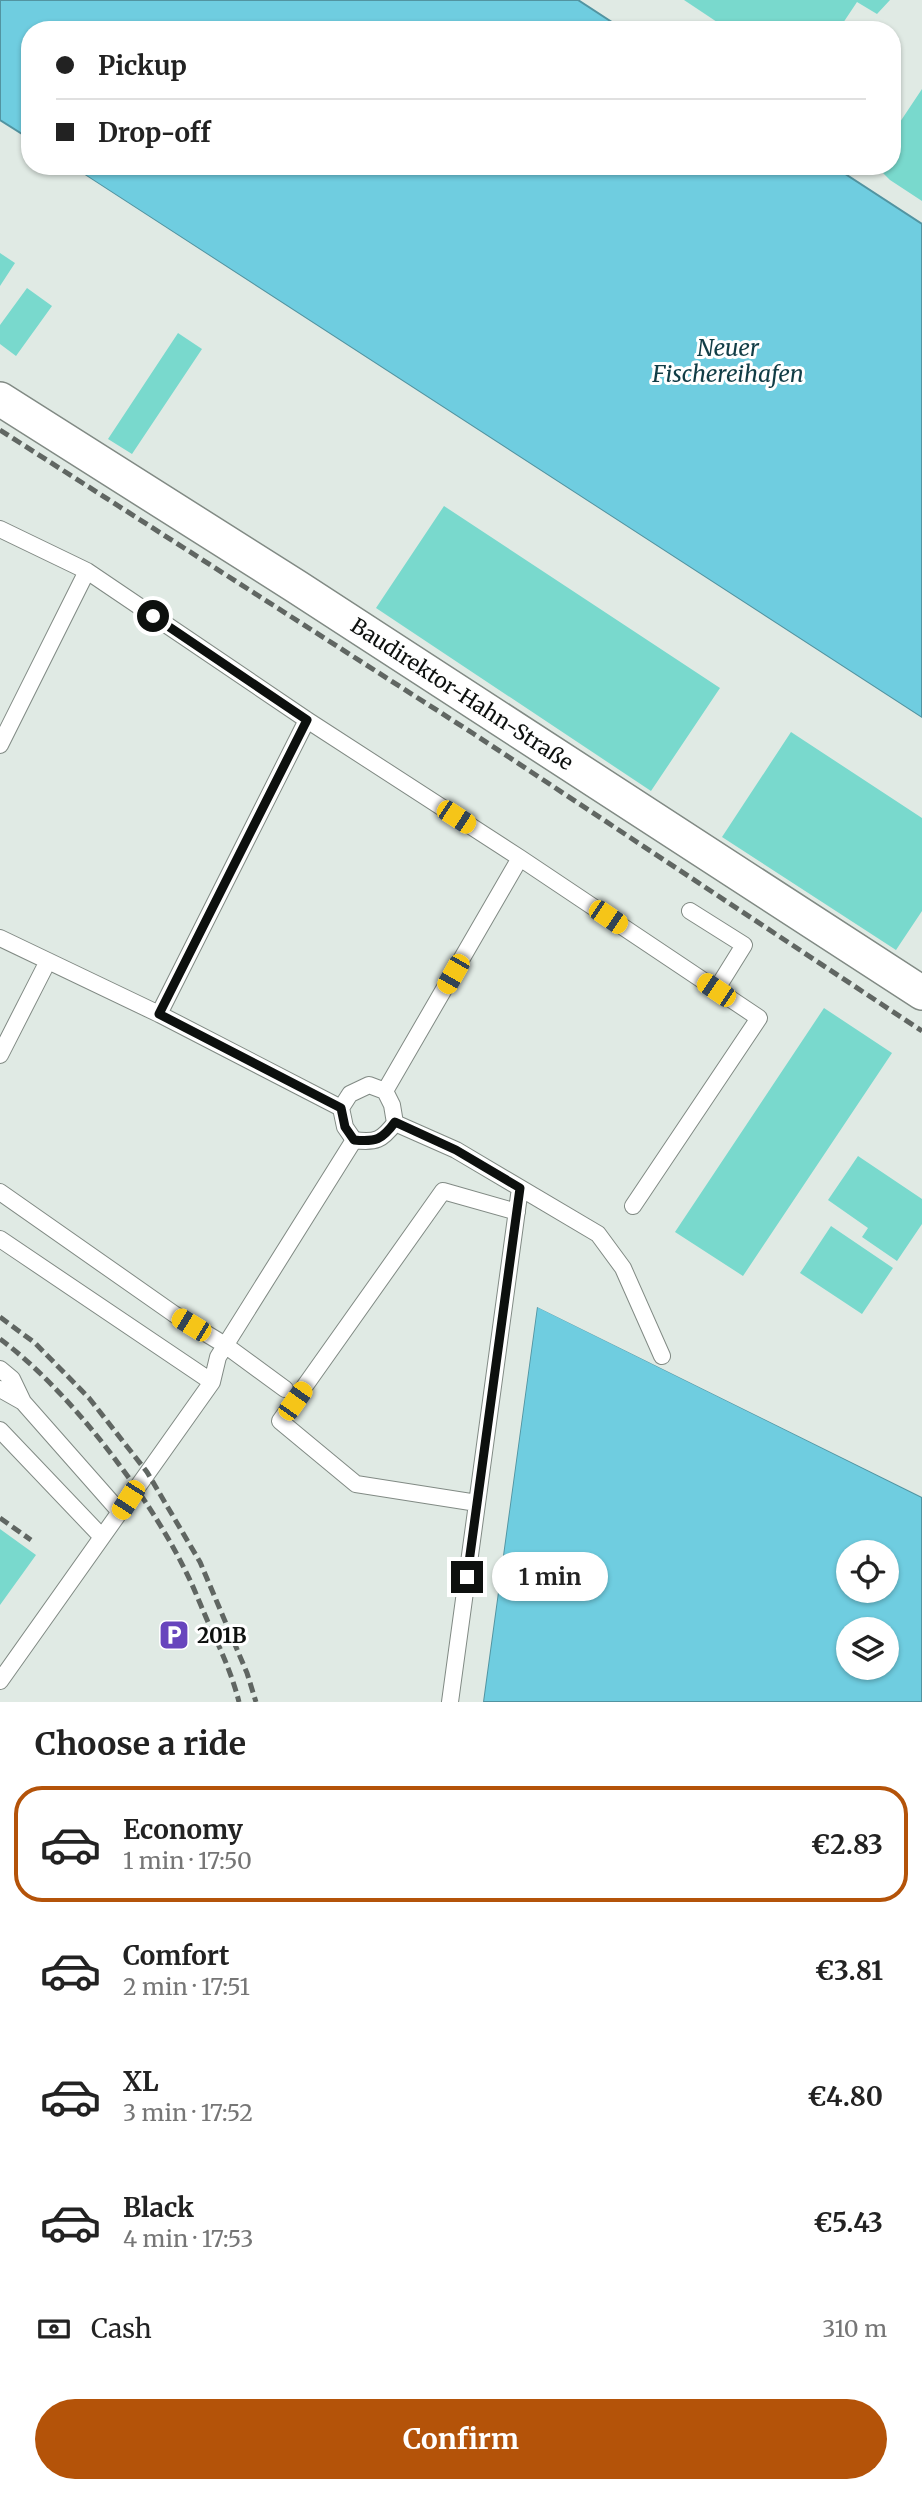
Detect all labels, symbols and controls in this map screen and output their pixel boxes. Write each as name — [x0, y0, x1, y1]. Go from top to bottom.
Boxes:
text: Pickup — [98, 49, 187, 82]
text: Drop-off — [98, 116, 211, 149]
water label: Neuer Fischereihafen — [651, 333, 804, 388]
route start — [137, 600, 169, 632]
street label: Baudirektor-Hahn-Straße — [346, 612, 578, 776]
car — [433, 797, 480, 837]
car — [585, 897, 632, 937]
car — [434, 951, 473, 997]
car — [693, 970, 740, 1010]
car — [168, 1305, 215, 1345]
car — [275, 1378, 316, 1424]
car — [108, 1477, 149, 1523]
map controls — [836, 1540, 899, 1680]
button: locate — [836, 1540, 899, 1603]
callout: 1 min — [491, 1552, 607, 1602]
route end — [451, 1561, 483, 1593]
text: 1 min — [519, 1562, 581, 1591]
button: layers — [836, 1617, 899, 1680]
parking icon: 201B — [157, 1618, 191, 1652]
place label: 201B — [197, 1622, 247, 1649]
text: Choose a ride — [35, 1724, 246, 1764]
icon: car — [39, 1813, 102, 1876]
text: Economy — [123, 1813, 243, 1846]
text: €2.83 — [811, 1828, 883, 1861]
text: 1 min · 17:50 — [123, 1846, 252, 1875]
icon: car — [39, 1939, 102, 2002]
text: Comfort — [123, 1939, 229, 1972]
text: €3.81 — [815, 1954, 883, 1987]
text: 2 min · 17:51 — [123, 1972, 250, 2001]
icon: car — [39, 2065, 102, 2128]
text: XL — [123, 2065, 159, 2098]
text: €4.80 — [807, 2080, 883, 2113]
text: 3 min · 17:52 — [123, 2098, 253, 2127]
icon: car — [39, 2191, 102, 2254]
text: Black — [123, 2191, 194, 2224]
text: €5.43 — [813, 2206, 883, 2239]
text: 4 min · 17:53 — [123, 2224, 253, 2253]
icon: cash — [35, 2310, 73, 2348]
text: Cash — [91, 2312, 152, 2345]
text: 310 m — [822, 2314, 887, 2343]
button: Confirm — [35, 2399, 887, 2479]

